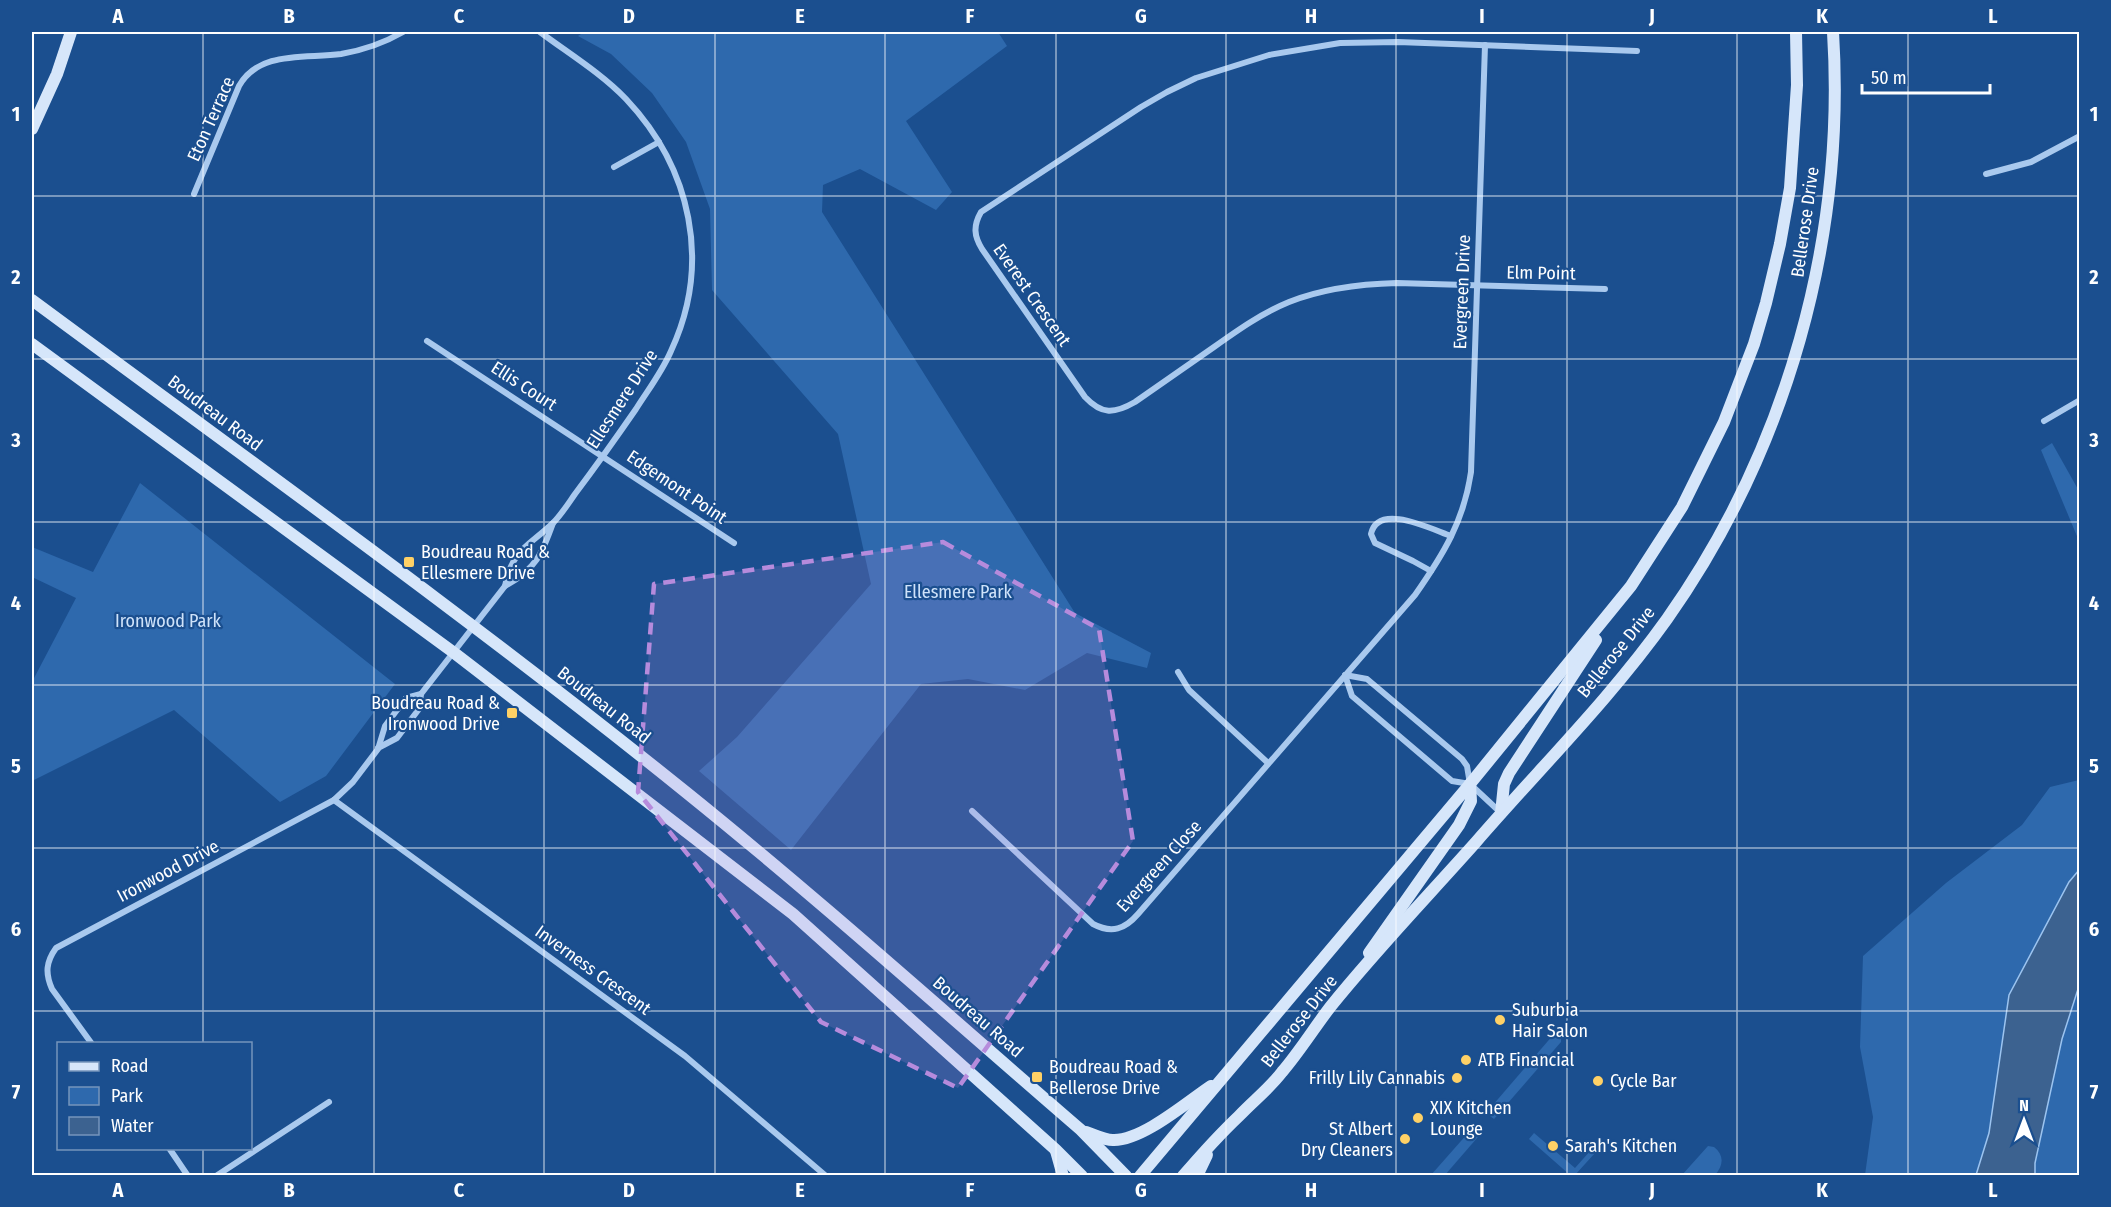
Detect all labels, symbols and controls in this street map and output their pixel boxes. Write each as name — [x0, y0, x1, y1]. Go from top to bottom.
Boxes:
text: A — [112, 4, 125, 28]
text: B — [283, 4, 295, 28]
text: C — [454, 4, 465, 28]
text: D — [623, 4, 635, 28]
text: E — [795, 4, 805, 28]
text: F — [966, 4, 975, 28]
text: G — [1135, 4, 1147, 28]
text: H — [1305, 4, 1317, 28]
text: I — [1479, 4, 1485, 28]
text: J — [1648, 4, 1655, 28]
text: K — [1816, 4, 1828, 28]
text: L — [1988, 4, 1998, 28]
scale bar — [1862, 57, 1990, 95]
text: 50 m — [1871, 67, 1907, 89]
street label: Eton Terrace — [183, 73, 239, 165]
text: 1 — [12, 102, 20, 126]
text: 1 — [2090, 102, 2098, 126]
street label: Bellerose Drive — [1786, 165, 1824, 279]
street label: Evergreen Drive — [1449, 234, 1475, 350]
street label: Everest Crescent — [989, 239, 1076, 351]
street label: Elm Point — [1506, 261, 1576, 285]
text: 2 — [10, 265, 21, 289]
text: 2 — [2088, 265, 2099, 289]
street label: Ellesmere Drive — [582, 345, 662, 453]
street label: Ellis Court — [487, 357, 561, 415]
street label: Boudreau Road — [163, 370, 267, 456]
text: 3 — [10, 428, 21, 452]
text: 3 — [2088, 428, 2099, 452]
street label: Edgemont Point — [623, 445, 731, 529]
place label: Boudreau Road & Ellesmere Drive — [421, 541, 550, 584]
marker: Boudreau Road & Ellesmere Drive — [402, 555, 416, 569]
park label: Ellesmere Park — [904, 581, 1013, 603]
text: 4 — [11, 591, 21, 615]
text: 4 — [2089, 591, 2099, 615]
street label: Bellerose Drive — [1572, 602, 1660, 702]
park label: Ironwood Park — [115, 610, 222, 632]
street label: Boudreau Road — [553, 662, 655, 748]
place label: Boudreau Road & Ironwood Drive — [371, 692, 500, 735]
marker: Boudreau Road & Ironwood Drive — [505, 706, 519, 720]
text: 5 — [11, 754, 21, 778]
text: 5 — [2089, 754, 2099, 778]
street label: Evergreen Close — [1112, 815, 1206, 917]
street label: Ironwood Drive — [113, 835, 223, 907]
text: 6 — [11, 917, 21, 941]
text: 6 — [2089, 917, 2099, 941]
street label: Inverness Crescent — [531, 921, 655, 1019]
street label: Bellerose Drive — [1256, 970, 1342, 1072]
street label: Boudreau Road — [928, 972, 1028, 1062]
place label: Suburbia Hair Salon — [1512, 999, 1588, 1042]
marker: Suburbia Hair Salon — [1493, 1013, 1507, 1027]
legend — [57, 1042, 252, 1150]
place label: ATB Financial — [1478, 1049, 1574, 1071]
marker: ATB Financial — [1459, 1053, 1473, 1067]
text: Road — [111, 1055, 148, 1077]
place label: Boudreau Road & Bellerose Drive — [1049, 1056, 1178, 1099]
place label: Frilly Lily Cannabis — [1309, 1067, 1445, 1089]
marker: Boudreau Road & Bellerose Drive — [1030, 1070, 1044, 1084]
place label: Cycle Bar — [1610, 1070, 1677, 1092]
marker: Frilly Lily Cannabis — [1450, 1071, 1464, 1085]
marker: Cycle Bar — [1591, 1074, 1605, 1088]
text: 7 — [12, 1080, 21, 1104]
text: 7 — [2090, 1080, 2099, 1104]
text: Park — [111, 1085, 144, 1107]
north arrow — [1994, 1090, 2054, 1150]
text: N — [2019, 1096, 2029, 1115]
place label: XIX Kitchen Lounge — [1430, 1097, 1512, 1140]
marker: XIX Kitchen Lounge — [1411, 1111, 1425, 1125]
text: Water — [111, 1115, 154, 1137]
place label: St Albert Dry Cleaners — [1301, 1118, 1393, 1161]
marker: St Albert Dry Cleaners — [1398, 1132, 1412, 1146]
place label: Sarah's Kitchen — [1565, 1135, 1677, 1157]
marker: Sarah's Kitchen — [1546, 1139, 1560, 1153]
text: A — [112, 1178, 125, 1202]
text: B — [283, 1178, 295, 1202]
text: C — [454, 1178, 465, 1202]
text: D — [623, 1178, 635, 1202]
text: E — [795, 1178, 805, 1202]
text: F — [966, 1178, 975, 1202]
text: G — [1135, 1178, 1147, 1202]
text: H — [1305, 1178, 1317, 1202]
text: I — [1479, 1178, 1485, 1202]
text: J — [1648, 1178, 1655, 1202]
text: K — [1816, 1178, 1828, 1202]
text: L — [1988, 1178, 1998, 1202]

